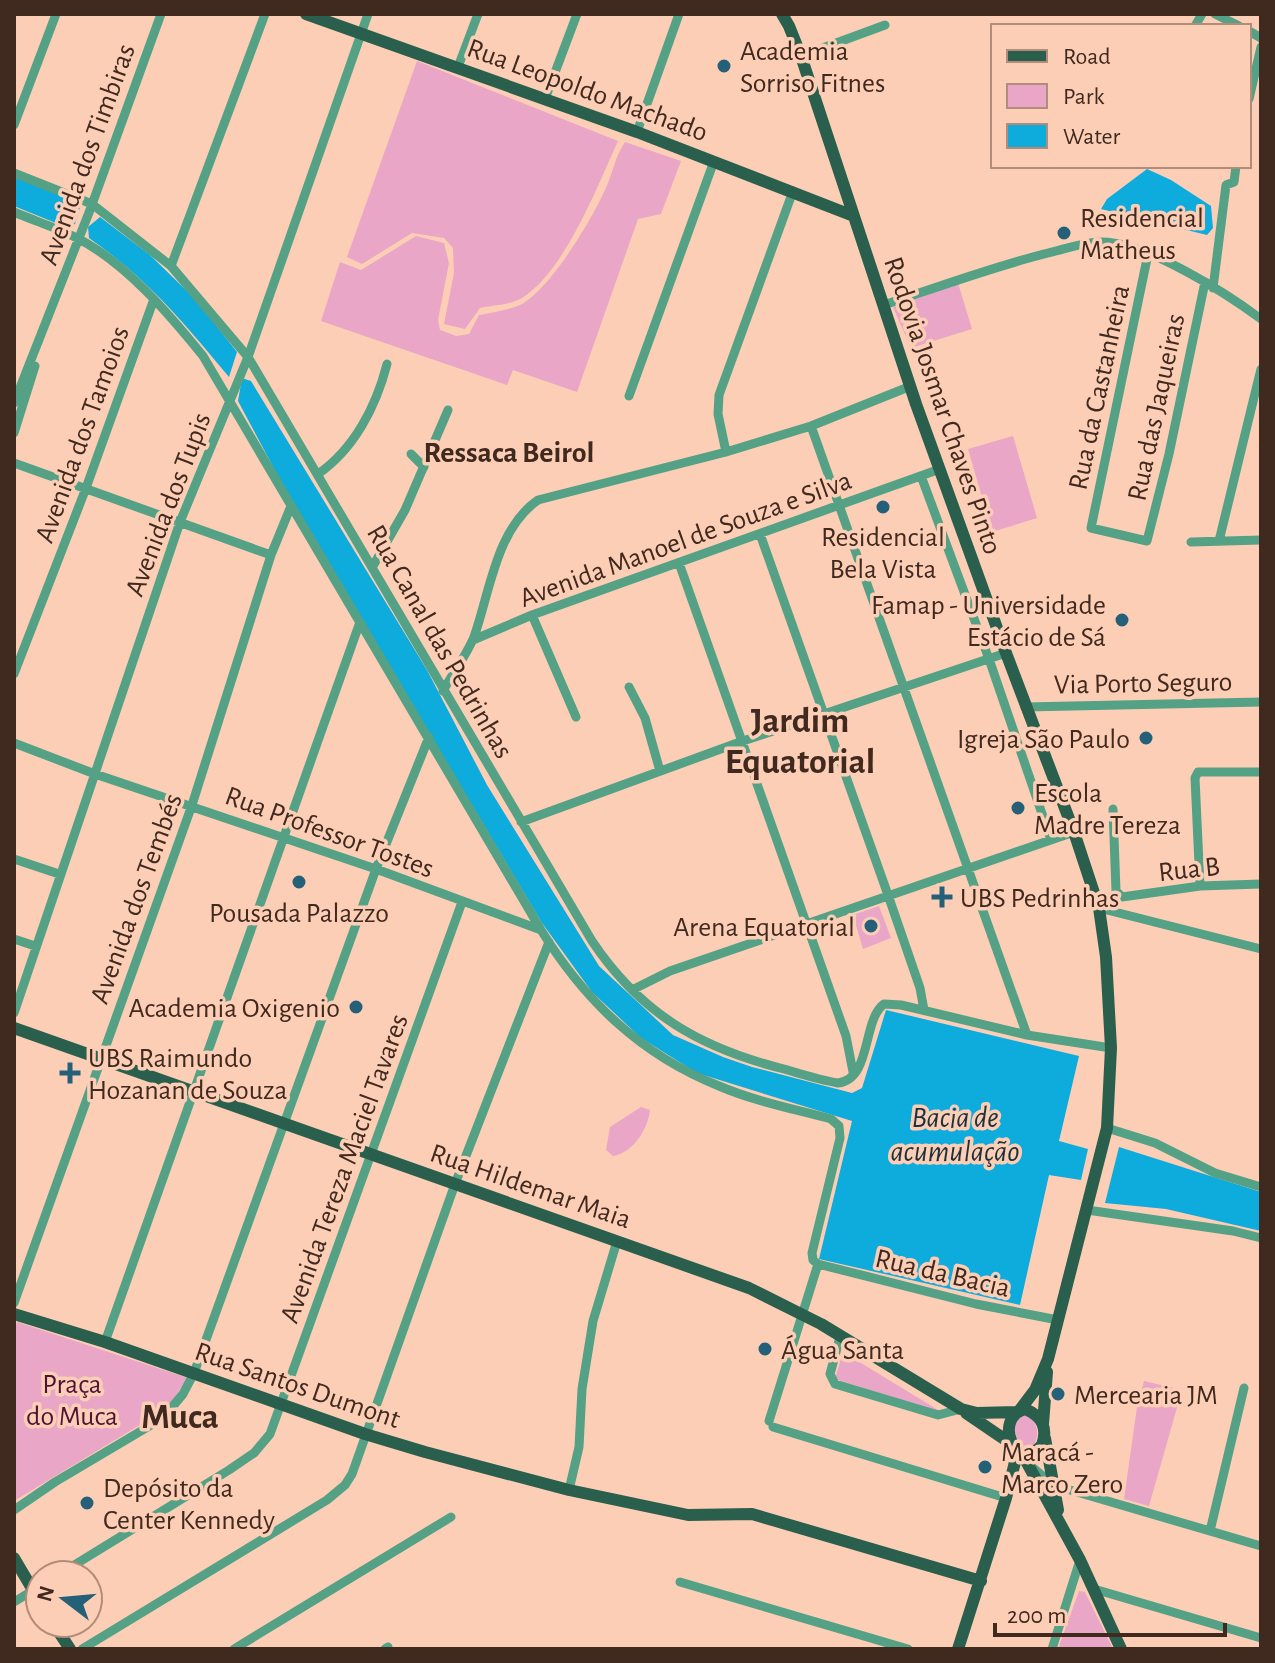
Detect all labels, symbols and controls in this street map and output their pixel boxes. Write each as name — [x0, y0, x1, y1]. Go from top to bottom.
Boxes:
legend — [991, 24, 1251, 168]
street label: Rua Leopoldo Machado — [463, 34, 711, 147]
place label: Academia Sorriso Fitnes — [740, 38, 885, 98]
street label: Avenida dos Timbiras — [35, 41, 141, 269]
text: Road — [1063, 45, 1111, 69]
marker: Academia Sorriso Fitnes — [715, 57, 733, 75]
text: Park — [1063, 85, 1104, 109]
text: Water — [1063, 125, 1121, 149]
place label: Residencial Matheus — [1080, 205, 1204, 265]
marker: Residencial Matheus — [1055, 224, 1073, 242]
street label: Rodovia Josmar Chaves Pinto — [878, 253, 1006, 558]
street label: Rua da Castanheira — [1065, 282, 1135, 492]
street label: Rua das Jaqueiras — [1123, 311, 1190, 504]
street label: Avenida dos Tamoios — [31, 323, 135, 547]
street label: Avenida dos Tupis — [121, 409, 217, 600]
district label: Ressaca Beirol — [424, 438, 594, 468]
street label: Avenida Manoel de Souza e Silva — [516, 467, 855, 613]
marker: Residencial Bela Vista — [874, 498, 892, 516]
street label: Rua Canal das Pedrinhas — [361, 521, 517, 763]
place label: Residencial Bela Vista — [821, 524, 945, 584]
place label: Famap - Universidade Estácio de Sá — [871, 592, 1106, 652]
marker: Famap - Universidade Estácio de Sá — [1113, 611, 1131, 629]
street label: Via Porto Seguro — [1053, 668, 1233, 700]
district label: Jardim Equatorial — [725, 703, 875, 780]
place label: Igreja São Paulo — [957, 726, 1130, 754]
marker: Igreja São Paulo — [1137, 729, 1155, 747]
place label: Escola Madre Tereza — [1034, 780, 1181, 840]
street label: Rua Professor Tostes — [221, 782, 437, 884]
street label: Avenida dos Tembés — [86, 790, 188, 1007]
marker: Escola Madre Tereza — [1009, 799, 1027, 817]
street label: Rua B — [1157, 853, 1221, 887]
marker: Pousada Palazzo — [290, 873, 308, 891]
place label: UBS Pedrinhas — [960, 885, 1119, 913]
marker: UBS Pedrinhas — [931, 886, 953, 908]
place label: Pousada Palazzo — [209, 900, 389, 928]
place label: Arena Equatorial — [673, 914, 855, 942]
marker: Arena Equatorial — [862, 917, 880, 935]
place label: Academia Oxigenio — [129, 995, 340, 1023]
marker: Academia Oxigenio — [347, 998, 365, 1016]
street label: Avenida Tereza Maciel Tavares — [276, 1010, 414, 1327]
place label: UBS Raimundo Hozanan de Souza — [88, 1045, 288, 1105]
marker: UBS Raimundo Hozanan de Souza — [59, 1062, 81, 1084]
water label: Bacia de acumulação — [890, 1103, 1020, 1167]
street label: Rua Hildemar Maia — [426, 1139, 634, 1234]
street label: Rua da Bacia — [872, 1245, 1013, 1303]
place label: Água Santa — [781, 1334, 904, 1365]
street label: Rua Santos Dumont — [191, 1338, 404, 1434]
marker: Água Santa — [756, 1340, 774, 1358]
park label: Praça do Muca — [26, 1371, 118, 1431]
place label: Mercearia JM — [1074, 1382, 1218, 1410]
marker: Mercearia JM — [1049, 1385, 1067, 1403]
district label: Muca — [141, 1399, 219, 1435]
place label: Maracá - Marco Zero — [1001, 1439, 1123, 1499]
marker: Maracá - Marco Zero — [976, 1458, 994, 1476]
place label: Depósito da Center Kennedy — [103, 1475, 275, 1535]
marker: Depósito da Center Kennedy — [78, 1494, 96, 1512]
north arrow — [24, 1559, 104, 1639]
text: N — [33, 1583, 58, 1604]
scale bar — [995, 1587, 1225, 1637]
text: 200 m — [1007, 1604, 1066, 1628]

